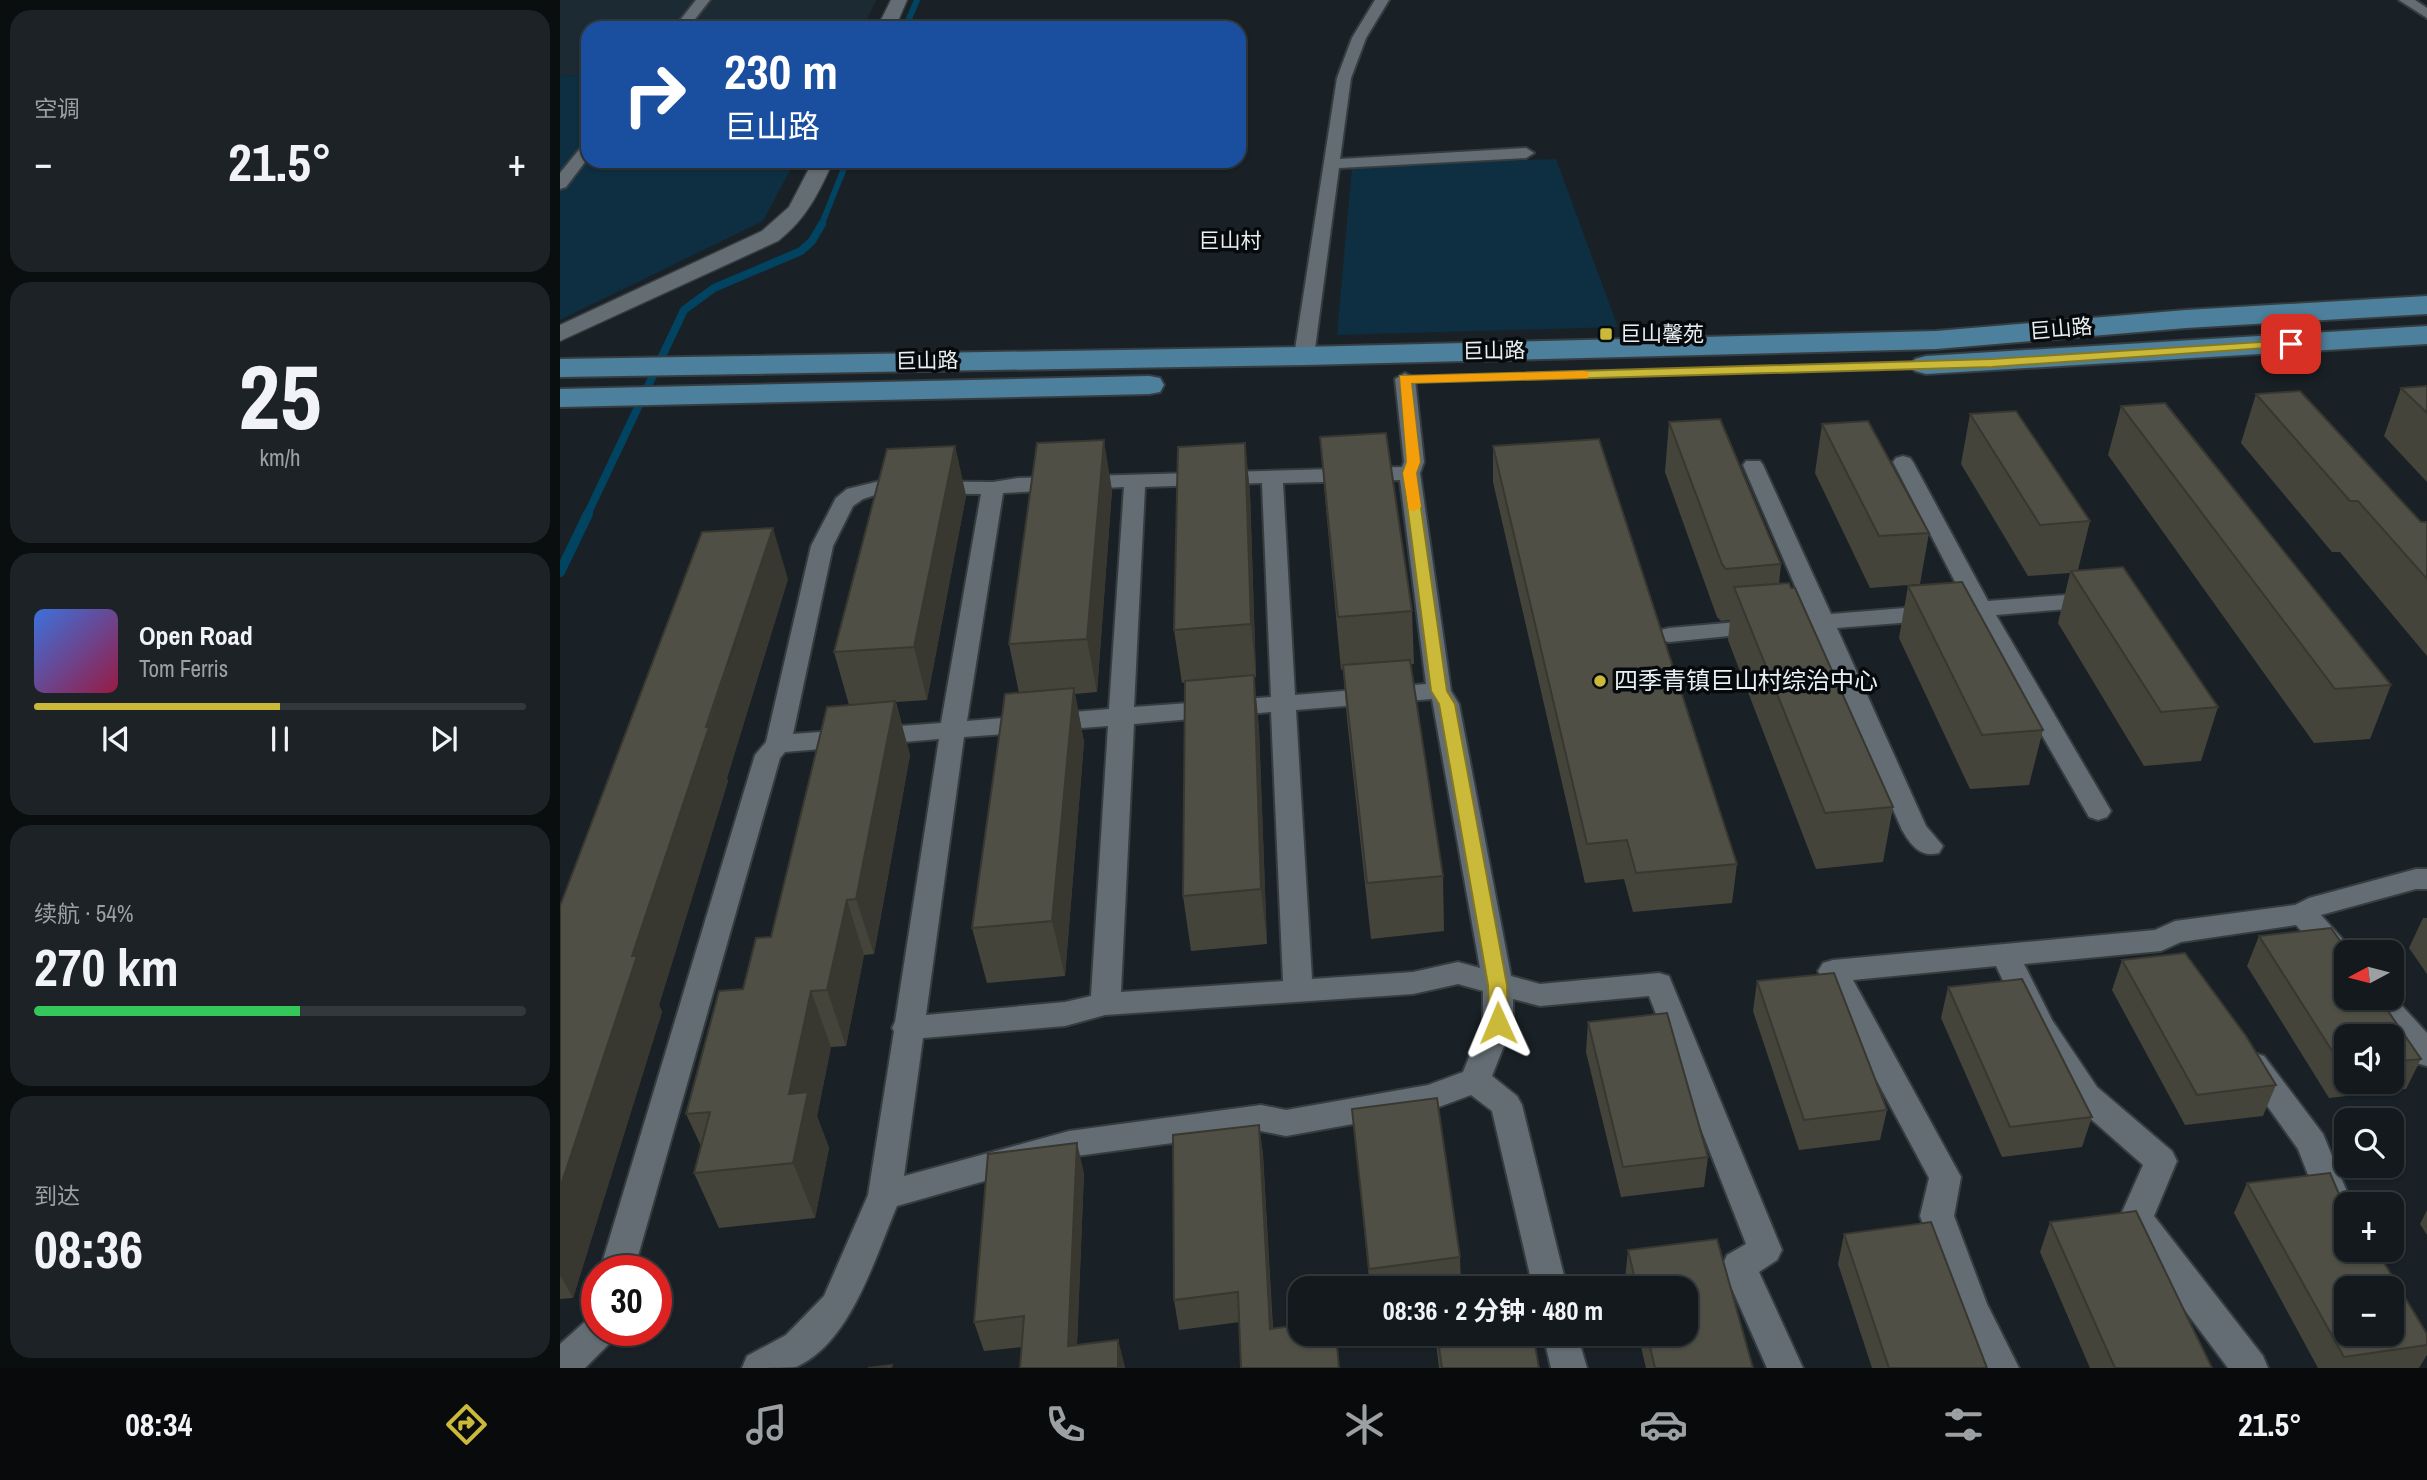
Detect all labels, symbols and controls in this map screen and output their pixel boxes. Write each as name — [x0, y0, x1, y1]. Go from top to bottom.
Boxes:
text: 230 m — [724, 38, 838, 104]
icon: right — [609, 49, 700, 140]
text: 空调 — [34, 93, 80, 124]
text: 巨山路 — [724, 105, 820, 148]
text: 21.5° — [228, 127, 332, 197]
text: − — [34, 137, 52, 188]
text: + — [508, 137, 526, 188]
district label: 巨山村 — [1199, 226, 1262, 255]
street label: 巨山路 — [2028, 311, 2094, 346]
pin — [2261, 314, 2321, 374]
place label: 巨山馨苑 — [1620, 319, 1704, 348]
icon: arrive — [2272, 325, 2310, 363]
marker: 巨山馨苑 — [1598, 326, 1614, 342]
text: 25 — [239, 335, 322, 457]
street label: 巨山路 — [1462, 335, 1526, 366]
street label: 巨山路 — [895, 345, 959, 376]
text: km/h — [260, 442, 300, 473]
text: Open Road — [139, 618, 253, 653]
text: Tom Ferris — [139, 653, 228, 684]
place label: 四季青镇巨山村综治中心 — [1614, 664, 1878, 696]
marker: 四季青镇巨山村综治中心 — [1592, 673, 1608, 689]
icon: previous — [97, 720, 135, 758]
icon: pause — [261, 720, 299, 758]
icon: next — [425, 720, 463, 758]
text: 续航 · 54% — [34, 898, 133, 929]
text: 270 km — [34, 932, 179, 1002]
north arrow — [2334, 940, 2404, 1010]
map controls — [2334, 940, 2404, 1346]
position arrow — [1461, 986, 1535, 1060]
button: sound — [2334, 1024, 2404, 1094]
button: search — [2334, 1108, 2404, 1178]
text: 到达 — [34, 1180, 80, 1211]
button: + — [2334, 1192, 2404, 1262]
text: 08:36 — [34, 1214, 143, 1284]
speed limit sign: 30 — [581, 1255, 672, 1346]
button: − — [2334, 1276, 2404, 1346]
text: 08:36 · 2 分钟 · 480 m — [1383, 1293, 1603, 1328]
icon: directions — [442, 1400, 491, 1449]
icon: music — [742, 1400, 791, 1449]
icon: phone — [1041, 1400, 1090, 1449]
icon: climate — [1340, 1400, 1389, 1449]
icon: car — [1639, 1400, 1688, 1449]
icon: filters — [1939, 1400, 1988, 1449]
text: 08:34 — [125, 1403, 192, 1446]
text: 21.5° — [2238, 1403, 2302, 1446]

